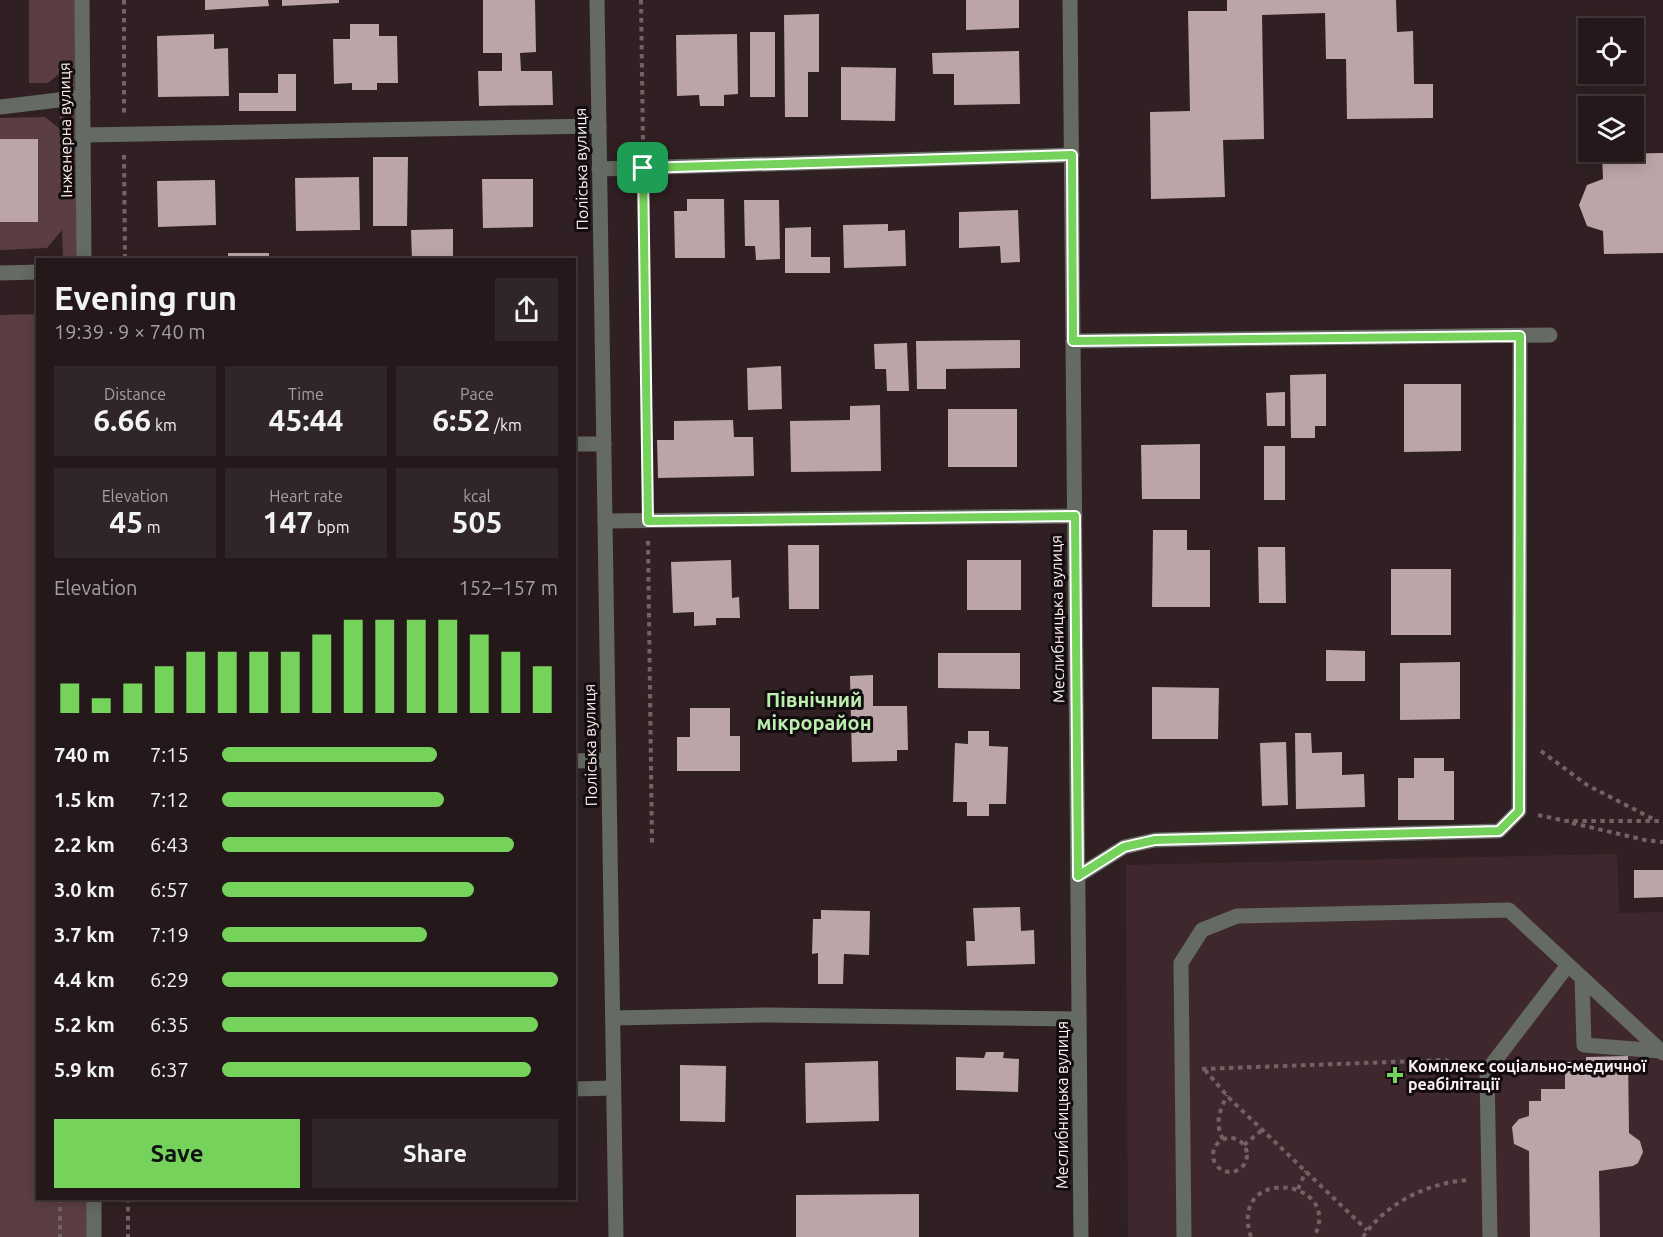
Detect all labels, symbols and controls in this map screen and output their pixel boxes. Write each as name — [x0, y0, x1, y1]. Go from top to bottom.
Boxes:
map controls — [1578, 18, 1644, 162]
button: locate — [1578, 18, 1644, 84]
street label: Інженерна вулиця — [55, 62, 75, 198]
button: layers — [1578, 96, 1644, 162]
street label: Поліська вулиця — [571, 108, 591, 230]
pin — [617, 142, 668, 193]
icon: arrive — [626, 151, 659, 184]
button: share — [495, 278, 558, 341]
text: Evening run — [54, 279, 237, 316]
text: 19:39 · 9 × 740 m — [54, 320, 206, 343]
text: Distance — [104, 385, 166, 403]
text: Time — [288, 385, 324, 403]
text: Pace — [460, 385, 494, 403]
text: 6.66 — [93, 403, 151, 437]
text: 45:44 — [268, 403, 344, 437]
text: 6:52 — [432, 403, 490, 437]
text: km — [151, 416, 177, 434]
text: /km — [490, 416, 522, 434]
text: Elevation — [102, 487, 168, 505]
text: Heart rate — [269, 487, 343, 505]
text: kcal — [463, 487, 491, 505]
text: 45 — [109, 505, 143, 539]
text: 147 — [263, 505, 313, 539]
text: 505 — [452, 505, 502, 539]
text: m — [143, 518, 161, 536]
text: bpm — [313, 518, 349, 536]
street label: Меслибницька вулиця — [1047, 535, 1067, 703]
text: Elevation — [54, 576, 137, 599]
text: 152–157 m — [459, 576, 558, 599]
street label: Поліська вулиця — [580, 684, 600, 806]
district label: Північний мікрорайон — [757, 688, 871, 734]
text: 740 m — [54, 743, 110, 766]
text: 7:15 — [150, 743, 189, 766]
text: 1.5 km — [54, 788, 115, 811]
text: 7:12 — [150, 788, 189, 811]
text: 2.2 km — [54, 833, 115, 856]
text: 6:43 — [150, 833, 189, 856]
text: 3.0 km — [54, 878, 115, 901]
text: 6:57 — [150, 878, 189, 901]
text: 3.7 km — [54, 923, 115, 946]
text: 7:19 — [150, 923, 189, 946]
text: 4.4 km — [54, 968, 115, 991]
text: 6:29 — [150, 968, 189, 991]
text: 5.2 km — [54, 1013, 115, 1036]
text: 6:35 — [150, 1013, 189, 1036]
street label: Меслибницька вулиця — [1053, 1021, 1071, 1189]
place label: Комплекс соціально-медичної реабілітації — [1408, 1057, 1648, 1093]
text: 5.9 km — [54, 1058, 115, 1081]
text: 6:37 — [150, 1058, 189, 1081]
marker: Комплекс соціально-медичної реабілітації — [1386, 1066, 1404, 1084]
button: Save — [54, 1119, 300, 1188]
button: Share — [312, 1119, 558, 1188]

